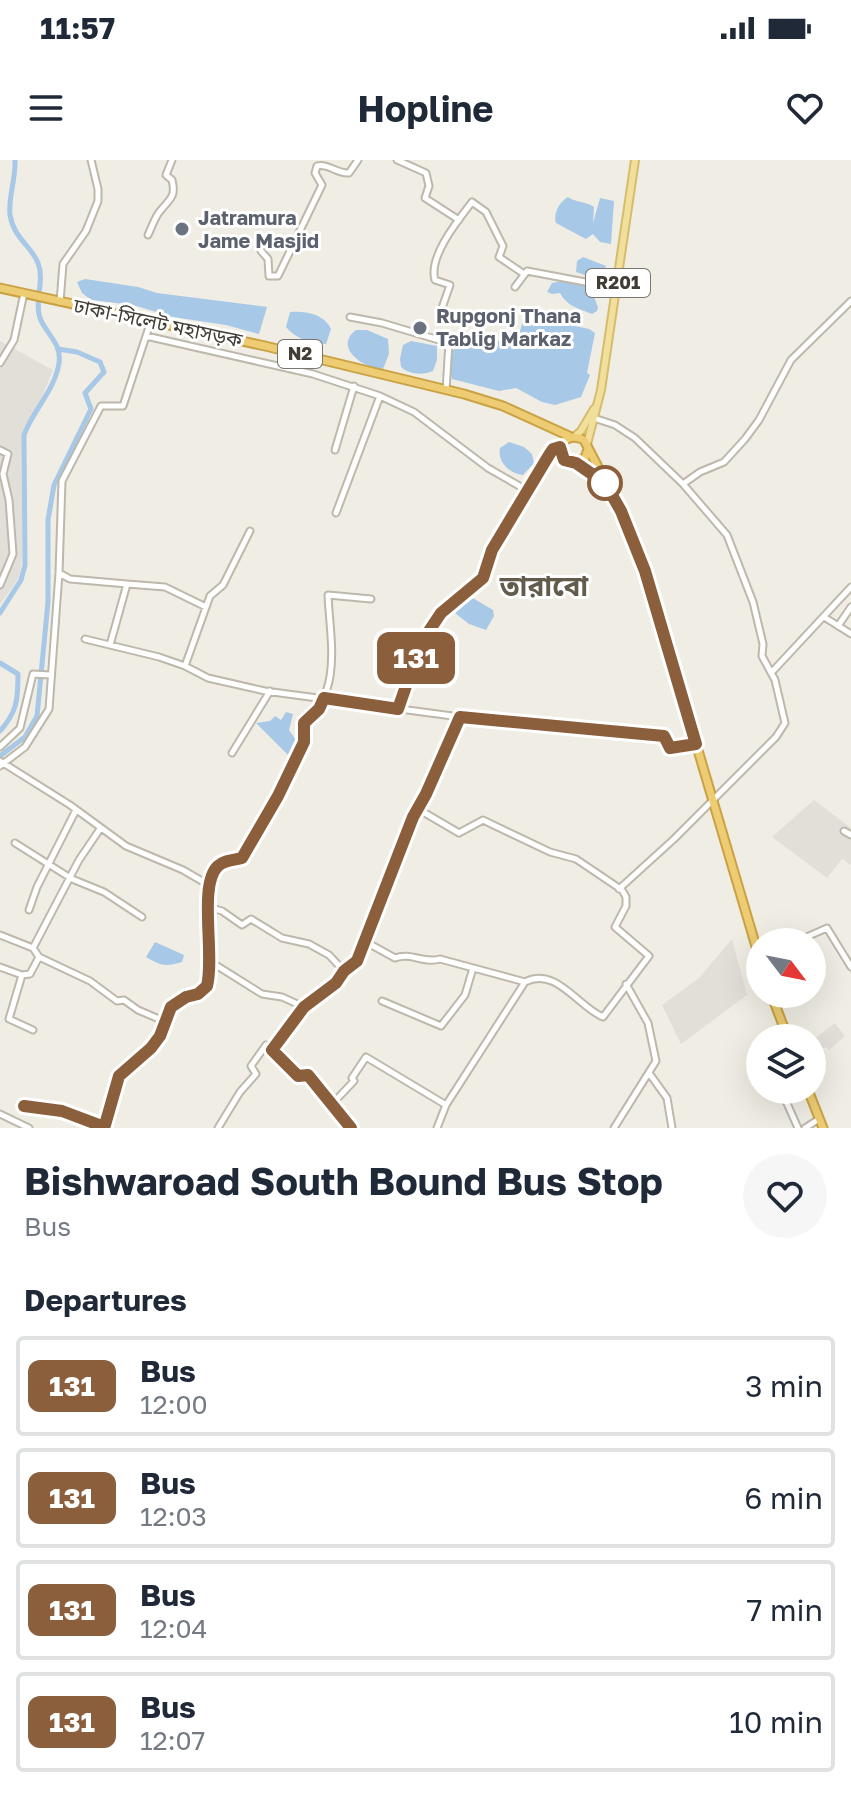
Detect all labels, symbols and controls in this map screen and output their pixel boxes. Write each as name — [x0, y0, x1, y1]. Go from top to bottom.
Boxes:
text: 11:57 — [40, 10, 115, 46]
icon: menu — [24, 86, 68, 130]
icon: heart — [783, 86, 827, 130]
text: Hopline — [357, 87, 494, 130]
place label: Jatramura Jame Masjid — [198, 205, 319, 252]
marker: Jatramura Jame Masjid — [173, 220, 191, 238]
road number: R201 — [586, 269, 650, 297]
street label: ঢাকা-সিলেট মহাসড়ক — [71, 292, 246, 352]
place label: Rupgonj Thana Tablig Markaz — [436, 303, 581, 350]
marker: Rupgonj Thana Tablig Markaz — [411, 319, 429, 337]
road number: N2 — [278, 340, 322, 368]
unlabelled marker — [588, 466, 622, 500]
district label: তারাবো — [499, 569, 589, 602]
line badge: 131 — [370, 632, 462, 684]
text: 131 — [393, 641, 439, 674]
north arrow — [746, 928, 826, 1008]
map controls — [746, 928, 826, 1104]
button: layers — [746, 1024, 826, 1104]
button: heart — [743, 1154, 827, 1238]
text: Bishwaroad South Bound Bus Stop — [24, 1158, 663, 1203]
text: Bus — [24, 1211, 71, 1242]
text: Departures — [24, 1282, 187, 1318]
text: Bus — [140, 1353, 196, 1389]
text: 3 min — [745, 1368, 823, 1404]
text: 131 — [49, 1369, 95, 1402]
text: 12:00 — [140, 1389, 208, 1420]
text: Bus — [140, 1465, 196, 1501]
text: 6 min — [744, 1480, 823, 1516]
text: 131 — [49, 1481, 95, 1514]
text: 12:03 — [140, 1501, 207, 1532]
text: Bus — [140, 1577, 196, 1613]
text: 7 min — [747, 1592, 823, 1628]
text: 131 — [49, 1593, 95, 1626]
text: 12:04 — [140, 1613, 207, 1644]
text: Bus — [140, 1689, 196, 1725]
text: 10 min — [729, 1704, 823, 1740]
text: 131 — [49, 1705, 95, 1738]
text: 12:07 — [140, 1725, 205, 1756]

